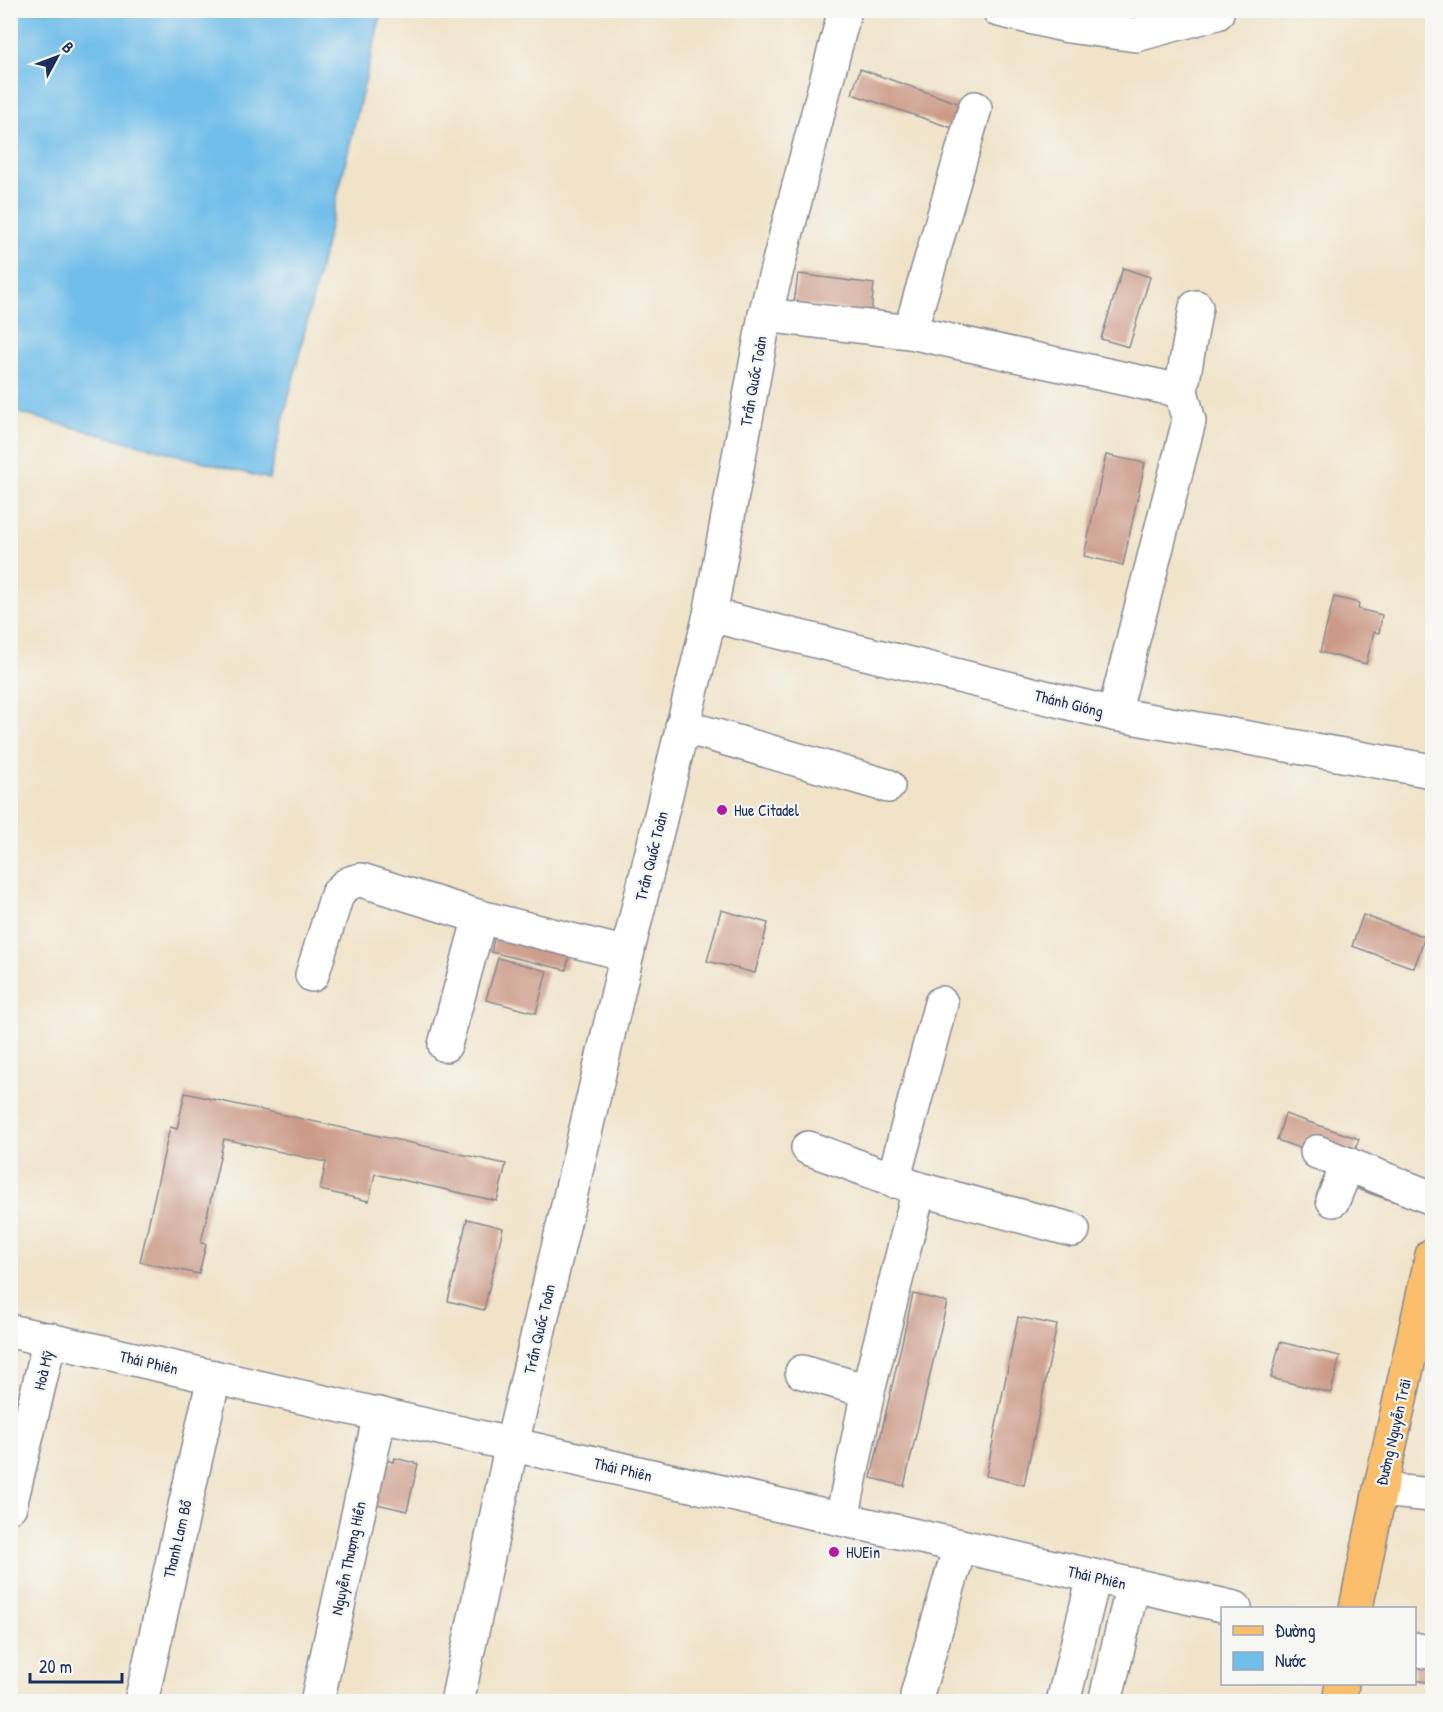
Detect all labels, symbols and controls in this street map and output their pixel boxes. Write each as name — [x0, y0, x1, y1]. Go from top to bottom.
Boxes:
north arrow — [27, 27, 87, 87]
text: B — [57, 37, 79, 57]
street label: Trần Quốc Toản — [734, 334, 772, 428]
street label: Thánh Gióng — [1032, 684, 1106, 722]
place label: Hue Citadel — [734, 799, 800, 821]
marker: Hue Citadel — [715, 803, 729, 817]
street label: Trần Quốc Toản — [629, 809, 673, 903]
street label: Trần Quốc Toản — [518, 1282, 560, 1376]
street label: Thái Phiên — [118, 1345, 180, 1379]
street label: Hoà Mỹ — [28, 1348, 58, 1392]
street label: Đường Nguyễn Trãi — [1370, 1376, 1416, 1488]
street label: Thái Phiên — [592, 1452, 654, 1486]
street label: Thanh Lam Bồ — [157, 1497, 197, 1580]
street label: Nguyễn Thượng Hiền — [325, 1499, 371, 1617]
place label: HUEin — [846, 1541, 880, 1563]
marker: HUEin — [827, 1545, 841, 1559]
street label: Thái Phiên — [1066, 1560, 1128, 1594]
legend — [1221, 1607, 1416, 1685]
text: Đường — [1275, 1618, 1316, 1643]
scale bar — [30, 1646, 122, 1684]
text: Nước — [1275, 1648, 1306, 1673]
text: 20 m — [39, 1654, 72, 1679]

